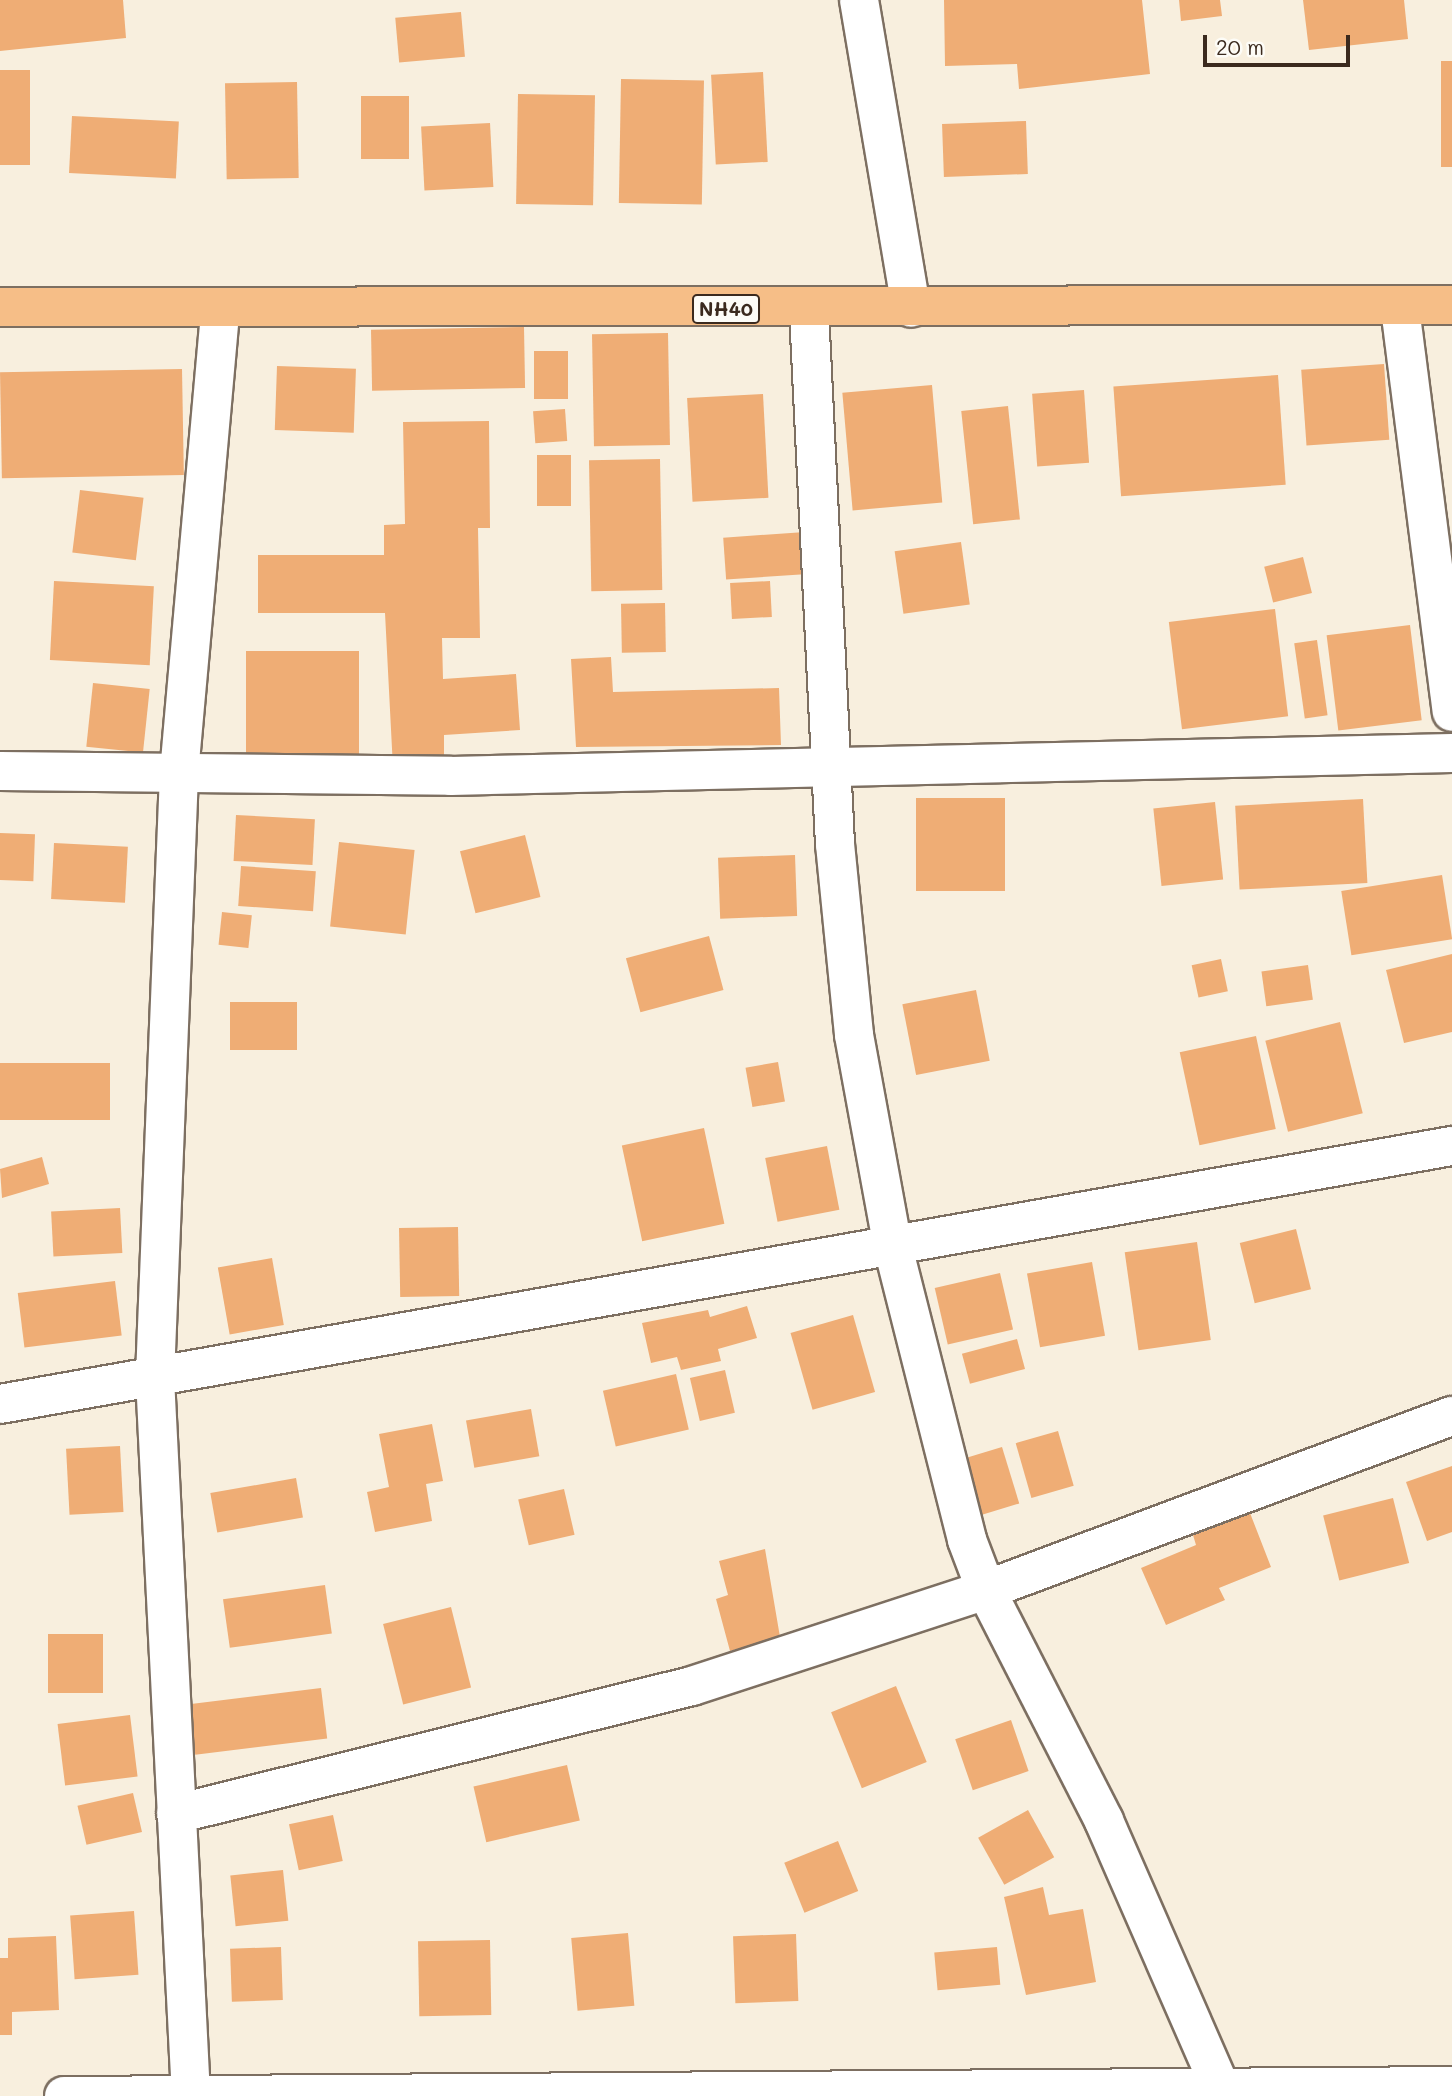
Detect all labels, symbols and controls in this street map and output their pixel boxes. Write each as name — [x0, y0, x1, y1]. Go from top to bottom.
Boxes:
scale bar — [1207, 21, 1354, 65]
text: 20 m — [1216, 33, 1264, 60]
road number: NH40 — [691, 294, 761, 324]

